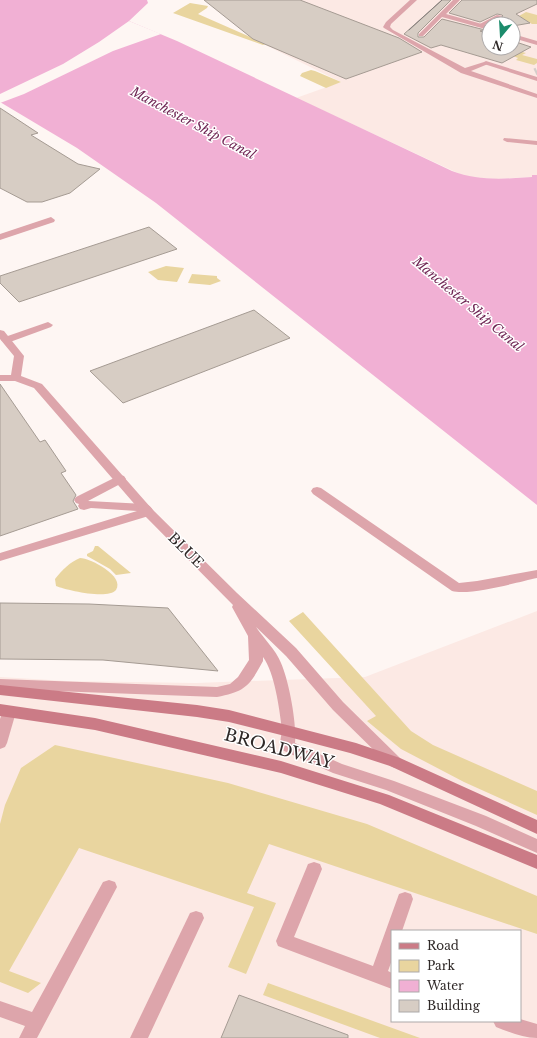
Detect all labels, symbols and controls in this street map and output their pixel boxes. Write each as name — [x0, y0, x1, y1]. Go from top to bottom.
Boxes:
north arrow — [481, 16, 521, 56]
text: N — [490, 37, 505, 54]
water label: Manchester Ship Canal — [127, 82, 259, 164]
water label: Manchester Ship Canal — [408, 252, 528, 356]
street label: BLUE — [165, 529, 207, 571]
street label: BROADWAY — [222, 724, 337, 774]
legend — [391, 930, 521, 1022]
text: Road — [427, 938, 459, 953]
text: Park — [427, 958, 455, 973]
text: Water — [426, 978, 464, 993]
text: Building — [427, 998, 481, 1013]

